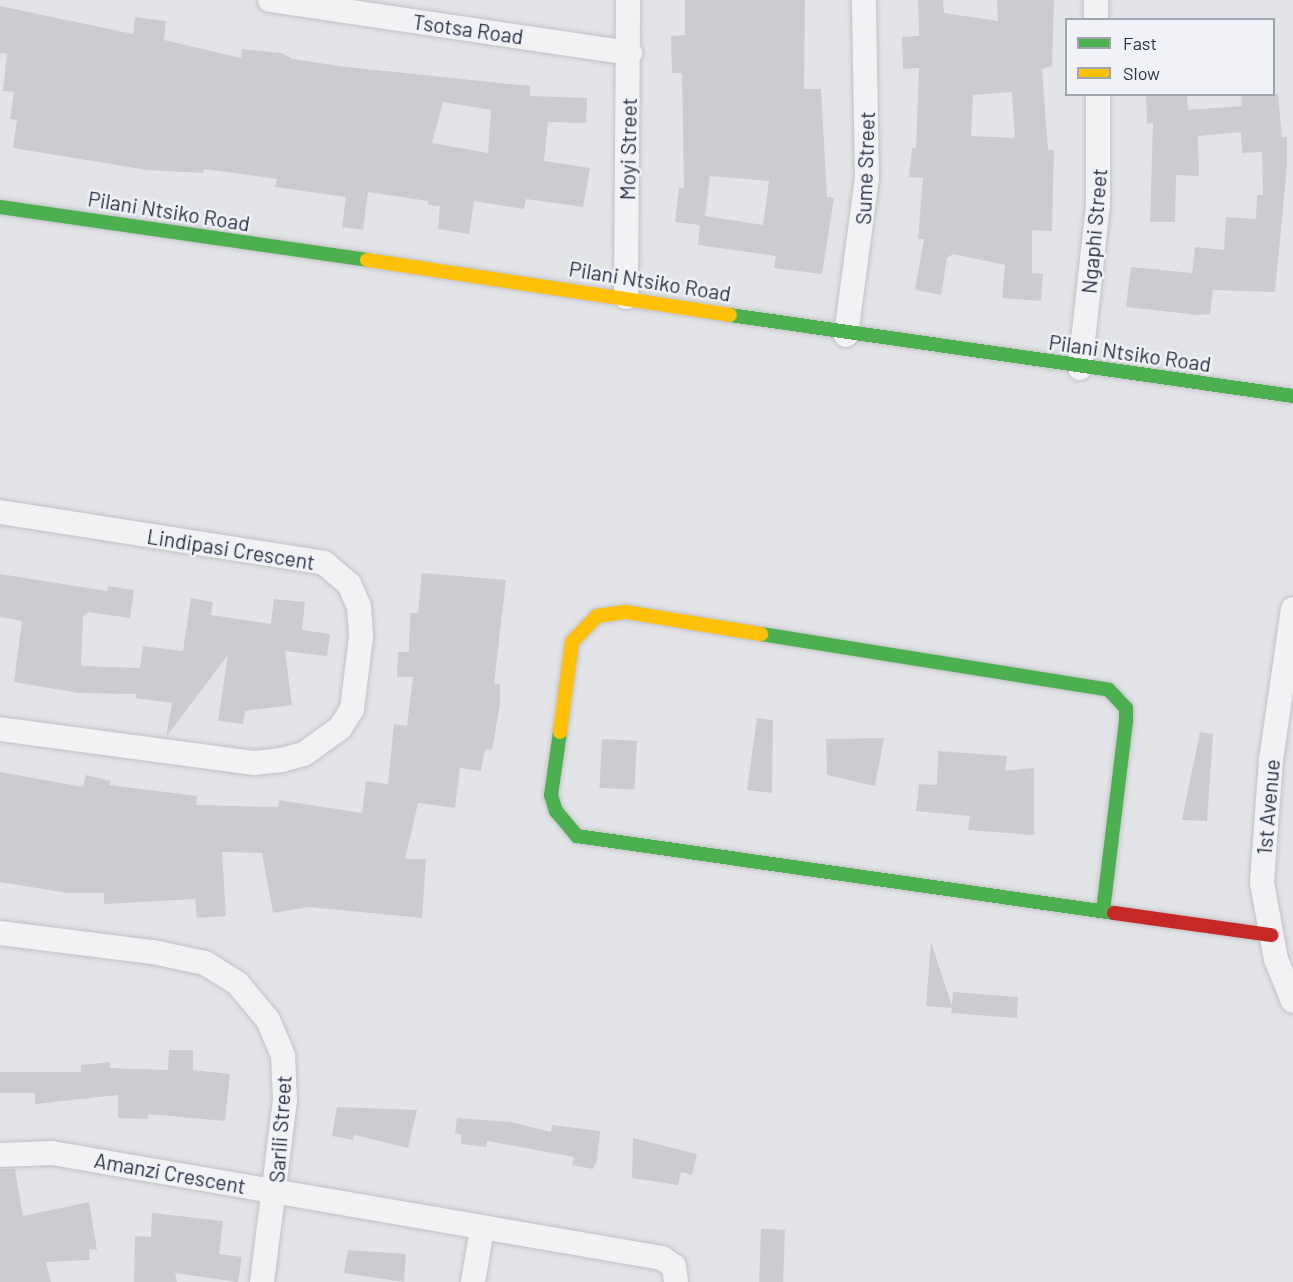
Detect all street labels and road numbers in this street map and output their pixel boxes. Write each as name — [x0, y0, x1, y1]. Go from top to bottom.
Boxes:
street label: Tsotsa Road — [411, 9, 525, 49]
street label: Moyi Street — [615, 97, 641, 201]
street label: Sume Street — [850, 111, 880, 225]
street label: Ngaphi Street — [1076, 167, 1112, 295]
street label: Pilani Ntsiko Road — [86, 186, 252, 236]
street label: Pilani Ntsiko Road — [567, 256, 733, 306]
street label: Pilani Ntsiko Road — [1047, 329, 1213, 377]
street label: Lindipasi Crescent — [145, 523, 317, 575]
street label: 1st Avenue — [1251, 758, 1285, 856]
street label: Sarili Street — [264, 1074, 296, 1184]
street label: Amanzi Crescent — [92, 1147, 248, 1199]

